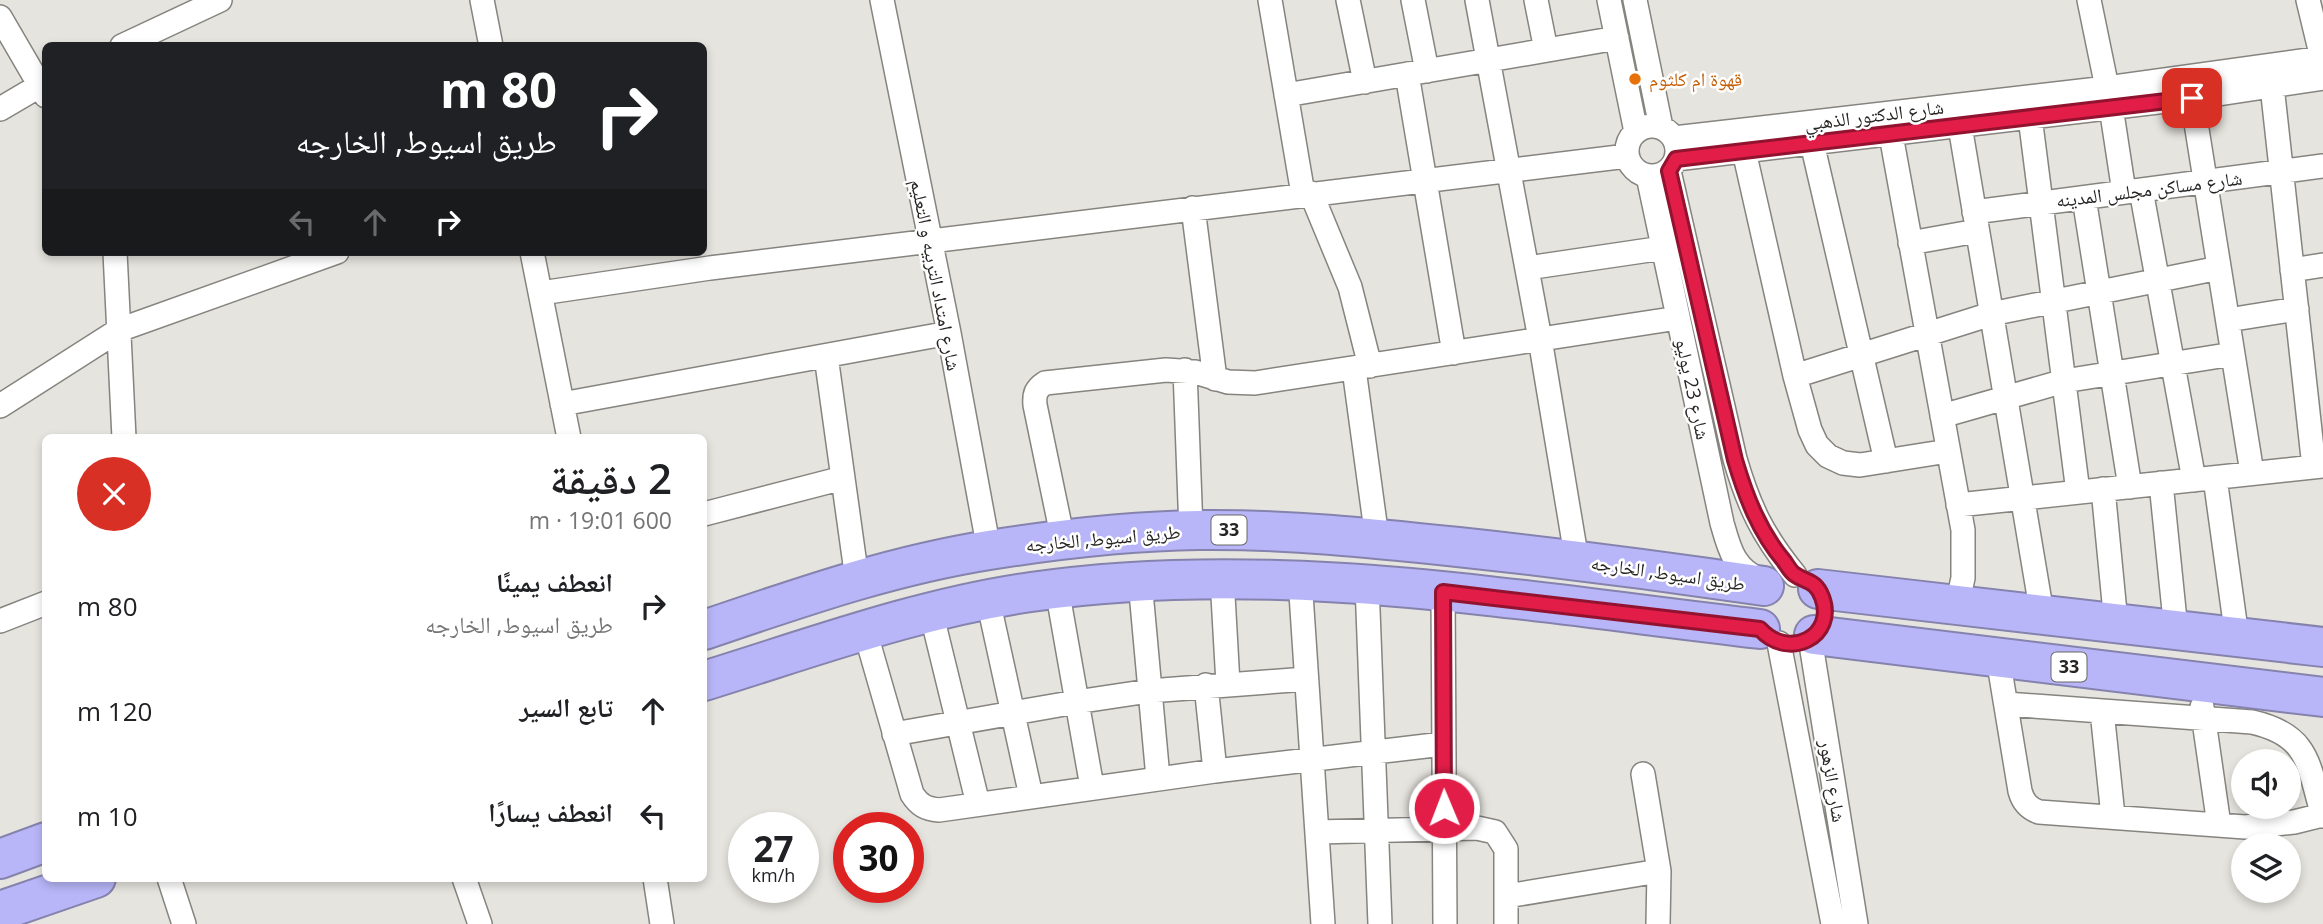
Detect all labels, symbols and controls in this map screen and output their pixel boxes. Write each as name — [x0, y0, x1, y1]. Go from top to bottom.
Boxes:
text: 80 m — [440, 56, 557, 122]
place label: قهوة ام كلثوم — [1649, 66, 1742, 93]
pin — [2162, 68, 2222, 128]
icon: right — [581, 70, 672, 161]
marker: قهوة ام كلثوم — [1627, 71, 1643, 87]
icon: arrive — [2173, 79, 2211, 117]
street label: شارع الدكتور الذهبي — [1803, 94, 1946, 139]
text: طريق اسيوط, الخارجه — [296, 119, 557, 162]
street label: شارع مساكن مجلس المدينه — [2054, 165, 2244, 213]
street label: شارع امتداد التربيه و التعليم — [905, 177, 967, 373]
icon: left — [283, 203, 321, 241]
icon: ahead — [356, 203, 394, 241]
icon: right — [429, 203, 467, 241]
street label: شارع 23 يوليو — [1670, 336, 1716, 442]
text: 2 دقيقة — [550, 449, 672, 506]
button: close — [77, 457, 151, 531]
text: 600 m · 19:01 — [529, 504, 672, 536]
road number: 33 — [1212, 516, 1246, 544]
street label: طريق اسيوط, الخارجه — [1025, 518, 1181, 558]
street label: طريق اسيوط, الخارجه — [1589, 549, 1747, 597]
text: انعطف يمينًا — [496, 564, 613, 600]
icon: right — [634, 587, 672, 625]
text: 80 m — [77, 588, 138, 624]
text: طريق اسيوط, الخارجه — [425, 608, 613, 640]
road number: 33 — [2052, 652, 2086, 682]
text: تابع السير — [520, 689, 613, 725]
icon: ahead — [634, 692, 672, 730]
text: 120 m — [77, 693, 152, 729]
street label: شارع الزهور — [1813, 737, 1852, 824]
map controls — [2231, 749, 2301, 903]
button: sound — [2231, 749, 2301, 819]
position arrow — [1407, 771, 1481, 845]
text: انعطف يسارًا — [488, 794, 613, 830]
icon: left — [634, 797, 672, 835]
text: 10 m — [77, 798, 138, 834]
speed limit sign: 30 — [833, 812, 924, 903]
text: 27 — [753, 825, 794, 872]
button: layers — [2231, 833, 2301, 903]
text: km/h — [752, 863, 795, 887]

